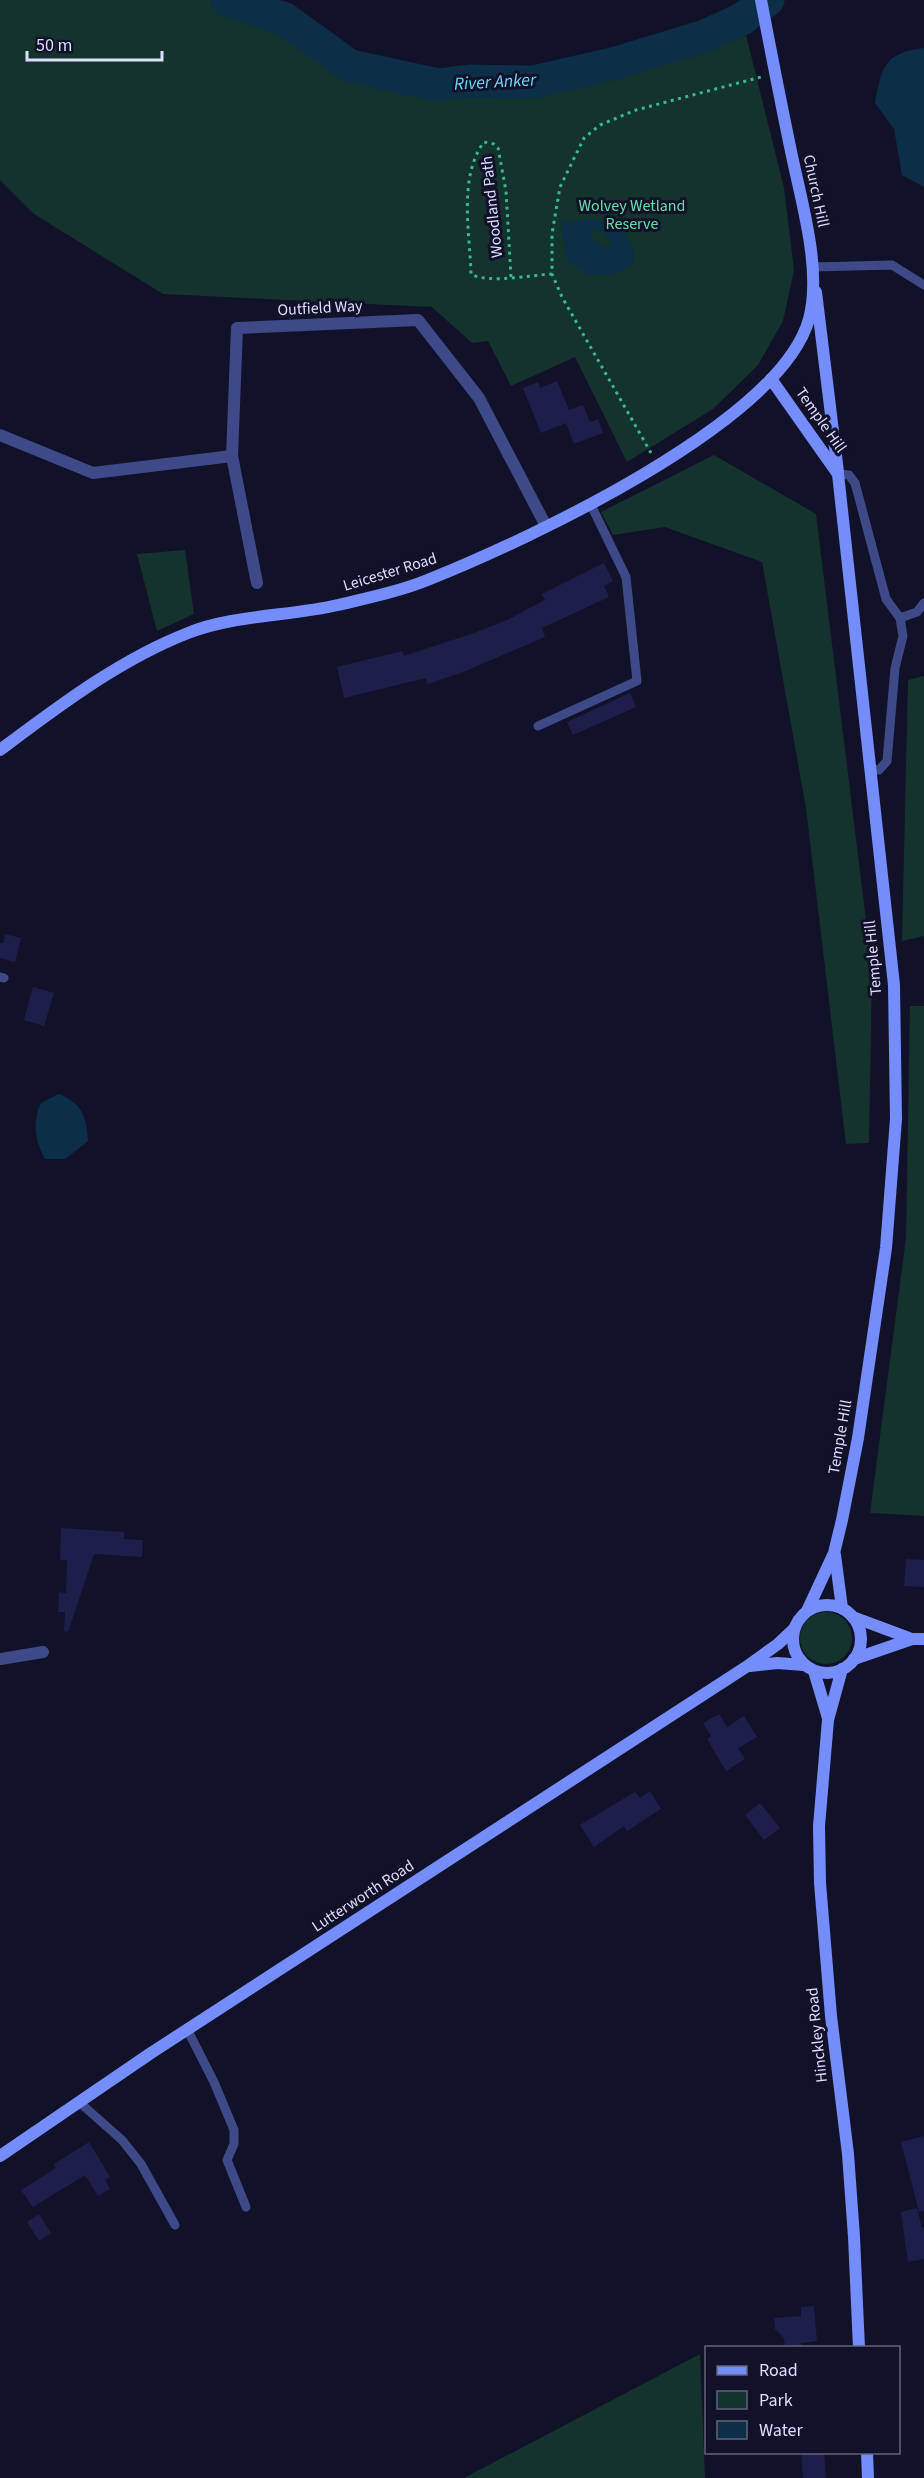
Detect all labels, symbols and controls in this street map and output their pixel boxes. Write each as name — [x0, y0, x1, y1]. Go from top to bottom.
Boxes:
scale bar — [27, 24, 162, 62]
text: 50 m — [36, 33, 72, 58]
water label: River Anker — [453, 67, 538, 97]
street label: Church Hill — [798, 153, 834, 229]
street label: Woodland Path — [476, 155, 508, 259]
park label: Wolvey Wetland Reserve — [579, 195, 685, 235]
street label: Outfield Way — [277, 295, 364, 321]
street label: Temple Hill — [790, 383, 852, 457]
street label: Leicester Road — [340, 547, 440, 597]
street label: Temple Hill — [859, 920, 887, 996]
street label: Temple Hill — [823, 1398, 857, 1476]
street label: Lutterworth Road — [308, 1855, 418, 1937]
street label: Hinckley Road — [801, 1986, 833, 2084]
legend — [705, 2346, 900, 2454]
text: Road — [759, 2358, 798, 2383]
text: Park — [759, 2388, 793, 2413]
text: Water — [759, 2418, 803, 2443]

